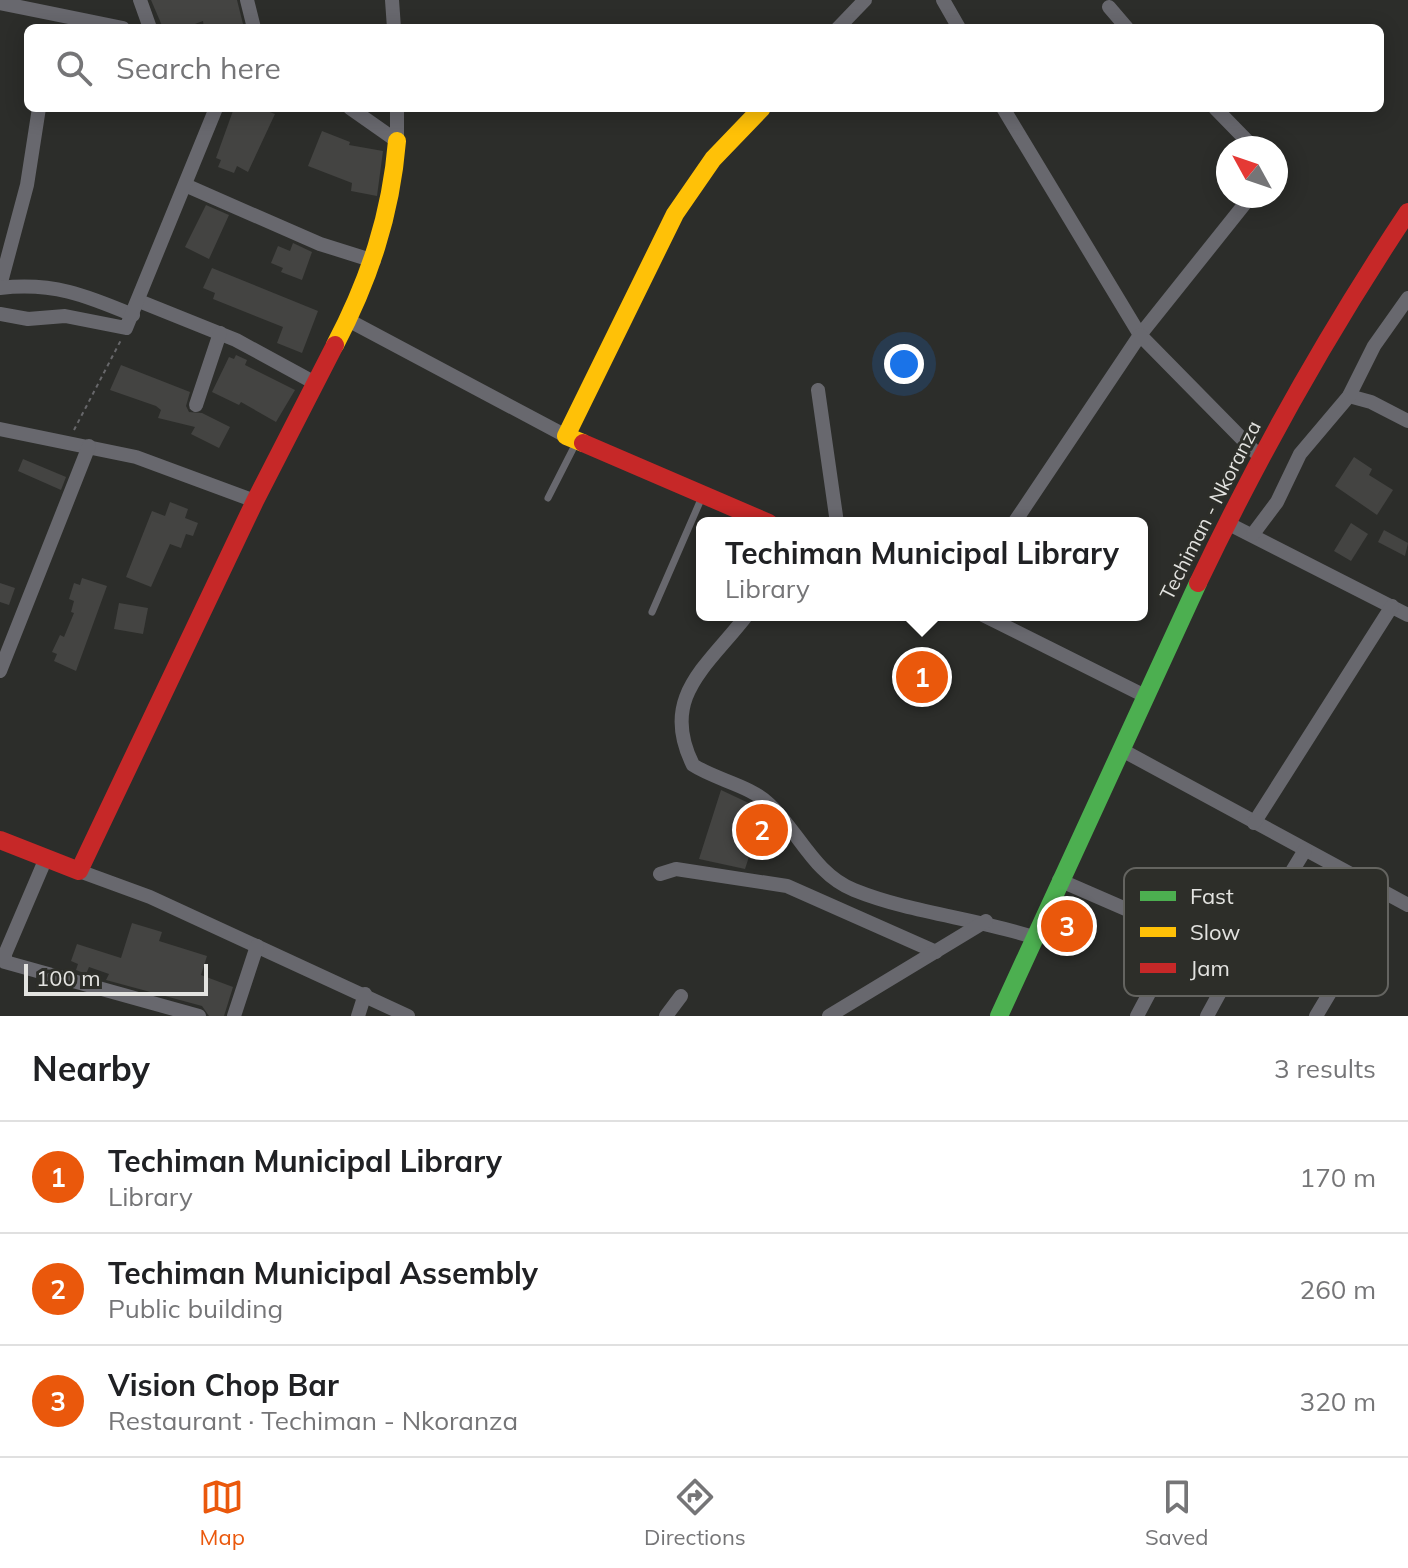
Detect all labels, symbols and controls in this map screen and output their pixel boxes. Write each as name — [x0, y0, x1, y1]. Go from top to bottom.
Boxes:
search box — [24, 24, 1384, 112]
icon: search — [52, 46, 96, 90]
text: Search here — [116, 49, 281, 87]
north arrow — [1216, 136, 1288, 208]
your location — [884, 344, 924, 384]
street label: Techiman - Nkoranza — [1154, 416, 1266, 604]
popup — [696, 517, 1148, 621]
text: Techiman Municipal Library — [725, 534, 1119, 572]
text: Library — [725, 572, 810, 605]
pin: 1 — [896, 647, 948, 707]
pin: 2 — [736, 800, 788, 860]
legend — [1124, 868, 1388, 996]
text: Fast — [1190, 882, 1234, 910]
pin: 3 — [1041, 896, 1093, 956]
text: Slow — [1190, 918, 1240, 946]
text: Jam — [1190, 954, 1230, 982]
scale bar — [24, 960, 208, 996]
text: 100 m — [36, 964, 101, 992]
text: Nearby — [32, 1047, 150, 1090]
text: 3 results — [1274, 1052, 1376, 1085]
text: Techiman Municipal Library — [108, 1142, 502, 1180]
text: 1 — [50, 1161, 66, 1194]
text: 170 m — [1300, 1161, 1376, 1194]
text: Library — [108, 1180, 193, 1213]
text: Techiman Municipal Assembly — [108, 1254, 538, 1292]
text: 2 — [50, 1273, 66, 1306]
text: 260 m — [1300, 1273, 1376, 1306]
text: Public building — [108, 1292, 283, 1325]
text: Vision Chop Bar — [108, 1366, 339, 1404]
text: 3 — [50, 1385, 66, 1418]
text: 320 m — [1300, 1385, 1376, 1418]
text: Restaurant · Techiman - Nkoranza — [108, 1404, 518, 1437]
tab: Map — [200, 1475, 245, 1551]
tab: Directions — [644, 1475, 746, 1551]
tab: Saved — [1145, 1475, 1208, 1551]

